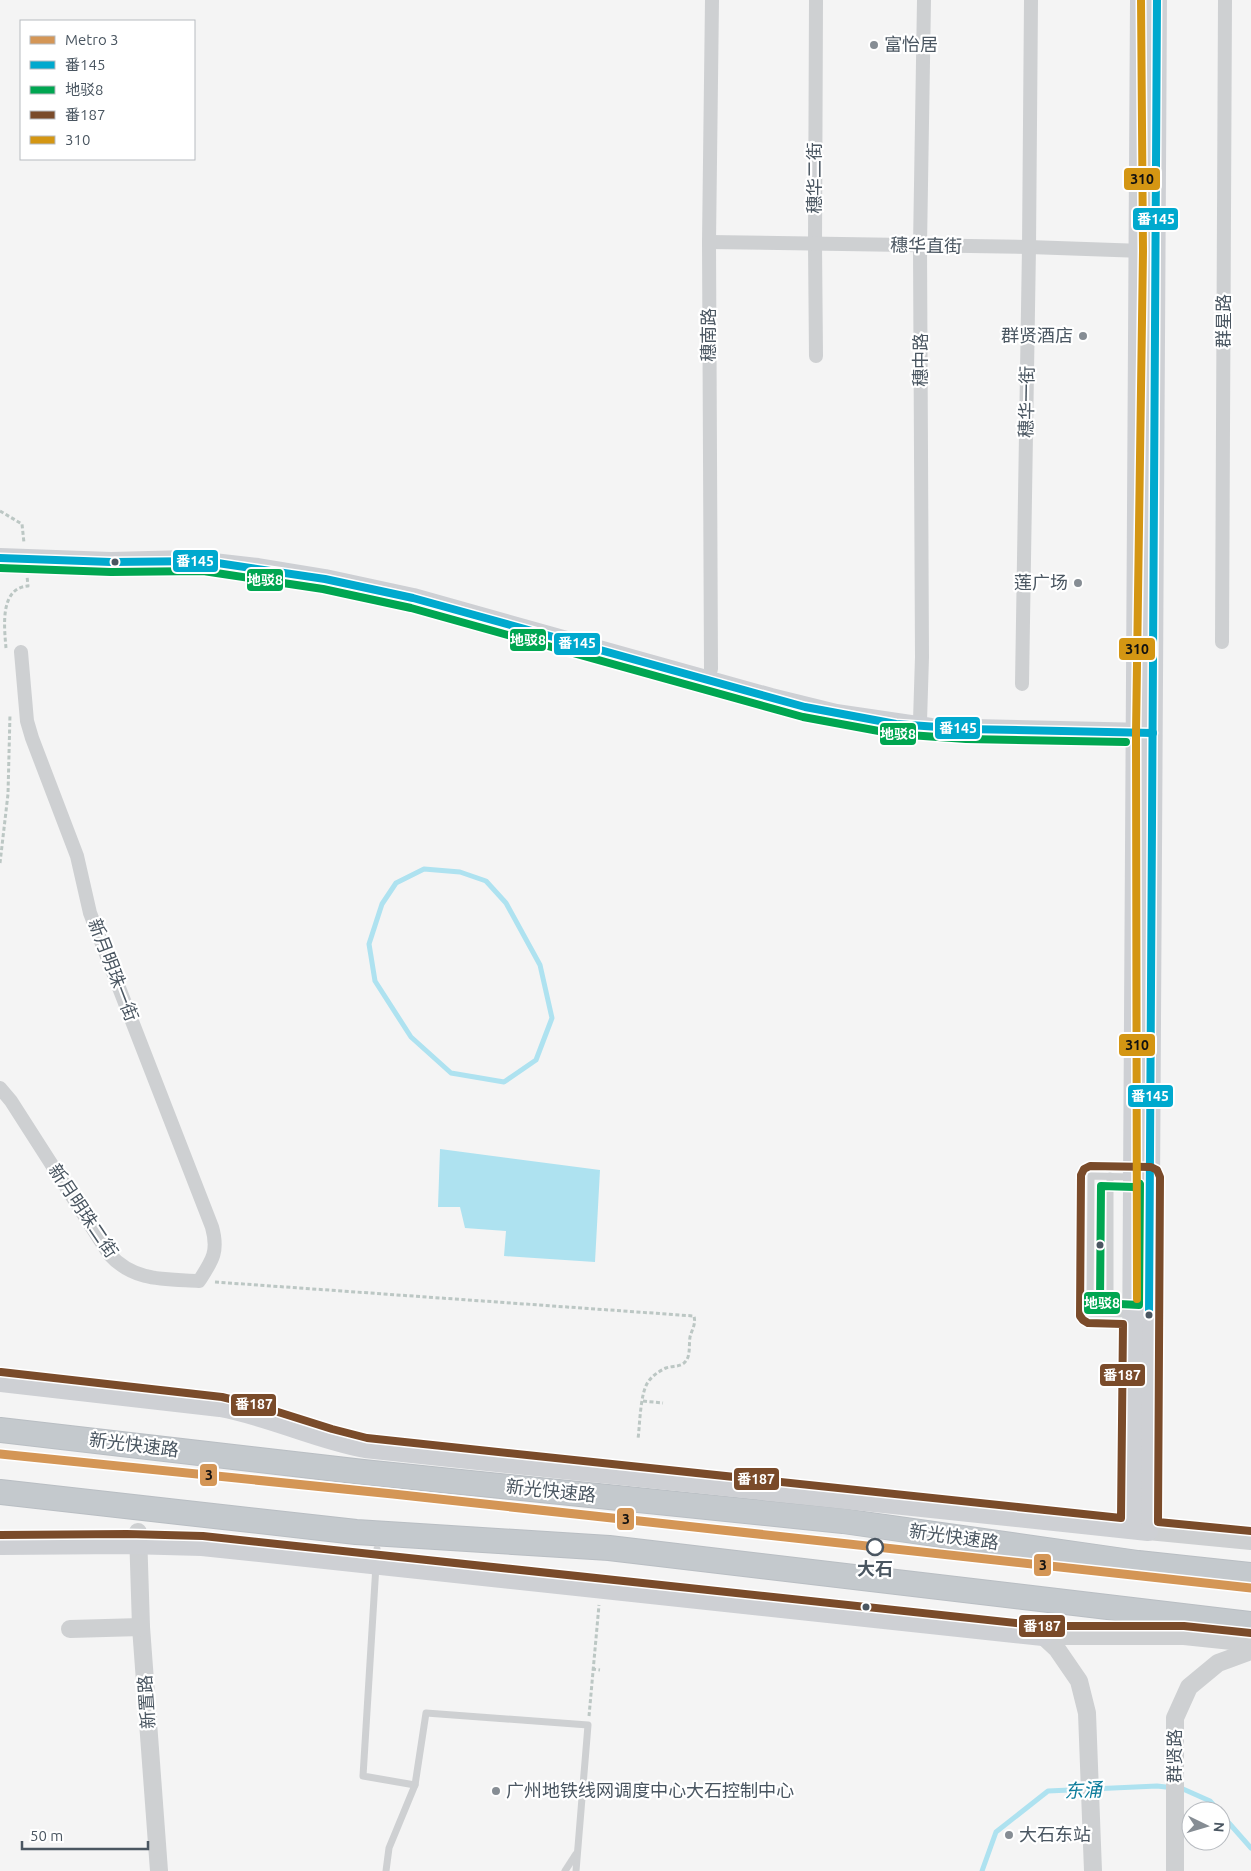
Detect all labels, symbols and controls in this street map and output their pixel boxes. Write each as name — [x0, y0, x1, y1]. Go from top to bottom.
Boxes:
legend — [20, 20, 195, 160]
text: Metro 3 — [65, 31, 119, 48]
place label: 富怡居 — [884, 34, 938, 54]
marker: 富怡居 — [868, 39, 880, 51]
text: 番145 — [65, 56, 105, 73]
text: 地驳8 — [65, 81, 103, 98]
text: 番187 — [65, 106, 105, 123]
text: 310 — [65, 131, 90, 148]
street label: 穗华二街 — [804, 142, 824, 214]
line badge: 310 — [1123, 167, 1161, 191]
text: 310 — [1130, 171, 1154, 187]
line badge: 番145 — [1132, 207, 1179, 231]
text: 番145 — [1137, 211, 1175, 227]
street label: 穗华直街 — [890, 234, 962, 256]
street label: 群星路 — [1213, 294, 1233, 348]
street label: 穗南路 — [698, 308, 718, 362]
place label: 群贤酒店 — [1001, 325, 1073, 345]
marker: 群贤酒店 — [1077, 330, 1089, 342]
street label: 穗中路 — [910, 333, 930, 387]
street label: 穗华一街 — [1015, 366, 1037, 438]
line badge: 番145 — [172, 549, 219, 573]
text: 番145 — [176, 553, 214, 569]
unlabelled marker — [110, 557, 120, 567]
line badge: 地驳8 — [246, 568, 284, 592]
text: 地驳8 — [247, 572, 283, 588]
place label: 莲广场 — [1014, 572, 1068, 592]
marker: 莲广场 — [1072, 577, 1084, 589]
line badge: 地驳8 — [509, 628, 547, 652]
text: 地驳8 — [510, 632, 546, 648]
line badge: 番145 — [553, 632, 601, 656]
text: 番145 — [558, 635, 596, 651]
line badge: 310 — [1118, 637, 1156, 661]
text: 310 — [1125, 641, 1149, 657]
line badge: 番145 — [934, 716, 981, 740]
text: 番145 — [939, 720, 977, 736]
line badge: 地驳8 — [879, 722, 917, 746]
text: 地驳8 — [880, 726, 916, 742]
street label: 新月明珠一街 — [85, 916, 143, 1024]
line badge: 310 — [1118, 1033, 1156, 1057]
text: 310 — [1125, 1037, 1149, 1053]
line badge: 番145 — [1127, 1084, 1174, 1108]
text: 番145 — [1131, 1088, 1169, 1104]
street label: 新月明珠二街 — [45, 1160, 122, 1261]
unlabelled marker — [1095, 1240, 1105, 1250]
line badge: 地驳8 — [1083, 1291, 1121, 1315]
text: 地驳8 — [1084, 1295, 1120, 1311]
unlabelled marker — [1144, 1310, 1154, 1320]
line badge: 番187 — [1099, 1363, 1146, 1387]
text: 番187 — [1103, 1367, 1141, 1383]
line badge: 番187 — [230, 1393, 277, 1417]
text: 番187 — [235, 1396, 273, 1412]
street label: 新光快速路 — [88, 1429, 180, 1459]
line badge: 3 — [199, 1463, 218, 1487]
text: 3 — [205, 1467, 213, 1483]
line badge: 番187 — [733, 1467, 780, 1491]
text: 番187 — [737, 1471, 775, 1487]
street label: 新光快速路 — [505, 1475, 597, 1505]
line badge: 3 — [616, 1507, 635, 1531]
text: 3 — [622, 1511, 630, 1527]
street label: 新光快速路 — [908, 1520, 1000, 1552]
marker: 大石 — [866, 1538, 884, 1556]
line badge: 3 — [1033, 1553, 1052, 1577]
text: 3 — [1039, 1557, 1047, 1573]
place label: 大石 — [857, 1558, 893, 1578]
unlabelled marker — [861, 1602, 871, 1612]
line badge: 番187 — [1018, 1614, 1066, 1638]
text: 番187 — [1023, 1618, 1061, 1634]
street label: 新置路 — [134, 1674, 158, 1730]
street label: 群贤路 — [1164, 1729, 1184, 1783]
water label: 东涌 — [1063, 1778, 1105, 1802]
place label: 广州地铁线网调度中心大石控制中心 — [506, 1780, 794, 1800]
marker: 广州地铁线网调度中心大石控制中心 — [490, 1785, 502, 1797]
north arrow — [1181, 1801, 1231, 1851]
scale bar — [22, 1818, 149, 1850]
text: N — [1211, 1821, 1227, 1833]
place label: 大石东站 — [1019, 1824, 1091, 1844]
text: 50 m — [30, 1827, 63, 1844]
marker: 大石东站 — [1003, 1829, 1015, 1841]

